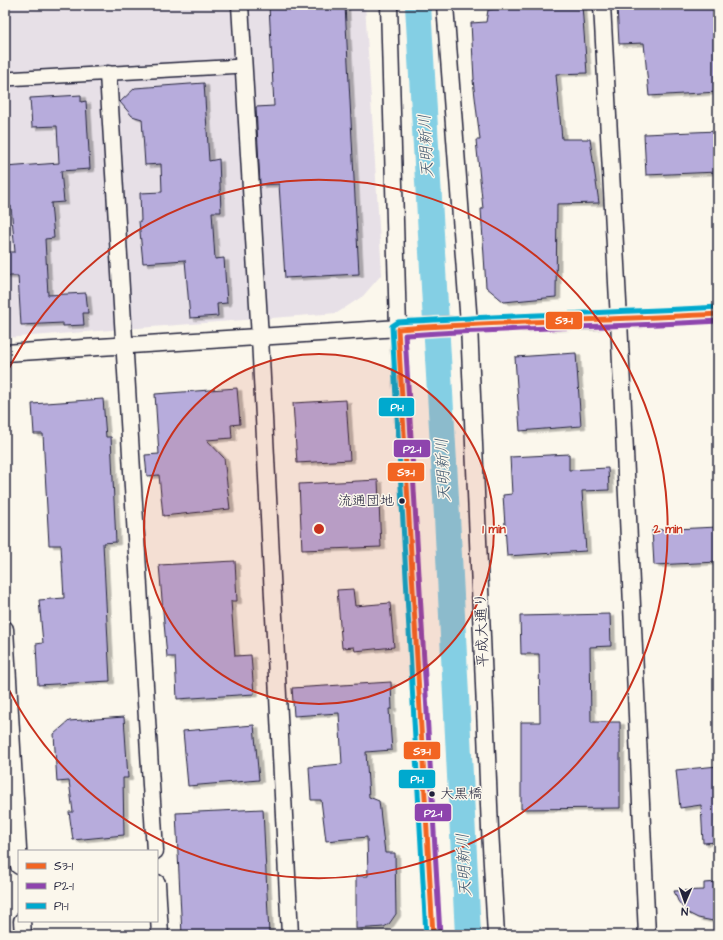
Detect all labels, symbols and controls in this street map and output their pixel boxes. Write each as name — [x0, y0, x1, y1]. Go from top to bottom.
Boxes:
water label: 天明新川 — [413, 113, 439, 179]
line badge: S3-1 — [545, 311, 583, 330]
text: S3-1 — [554, 313, 573, 328]
line badge: P1-1 — [378, 397, 415, 417]
text: P1-1 — [390, 400, 404, 415]
water label: 天明新川 — [430, 437, 456, 503]
line badge: P2-1 — [393, 439, 431, 458]
text: P2-1 — [403, 442, 422, 457]
line badge: S3-1 — [387, 462, 425, 482]
text: S3-1 — [396, 465, 415, 480]
place label: 流通団地 — [338, 491, 394, 511]
marker: 流通団地 — [397, 496, 407, 506]
text: 1 min — [482, 521, 506, 538]
text: 2 min — [653, 521, 682, 538]
centre of rings — [312, 522, 326, 536]
street label: 平成大通り — [470, 592, 494, 668]
line badge: S3-1 — [403, 741, 441, 760]
text: S3-1 — [412, 744, 431, 759]
line badge: P1-1 — [398, 769, 436, 789]
text: P1-1 — [410, 772, 424, 787]
place label: 大黒橋 — [440, 784, 482, 804]
marker: 大黒橋 — [427, 789, 437, 799]
line badge: P2-1 — [414, 803, 452, 822]
text: P2-1 — [424, 806, 443, 821]
water label: 天明新川 — [451, 832, 477, 898]
legend — [18, 850, 158, 922]
text: S3-1 — [54, 858, 74, 875]
text: P2-1 — [54, 878, 74, 895]
north arrow — [665, 882, 705, 922]
text: P1-1 — [54, 898, 69, 915]
text: N — [681, 904, 688, 919]

